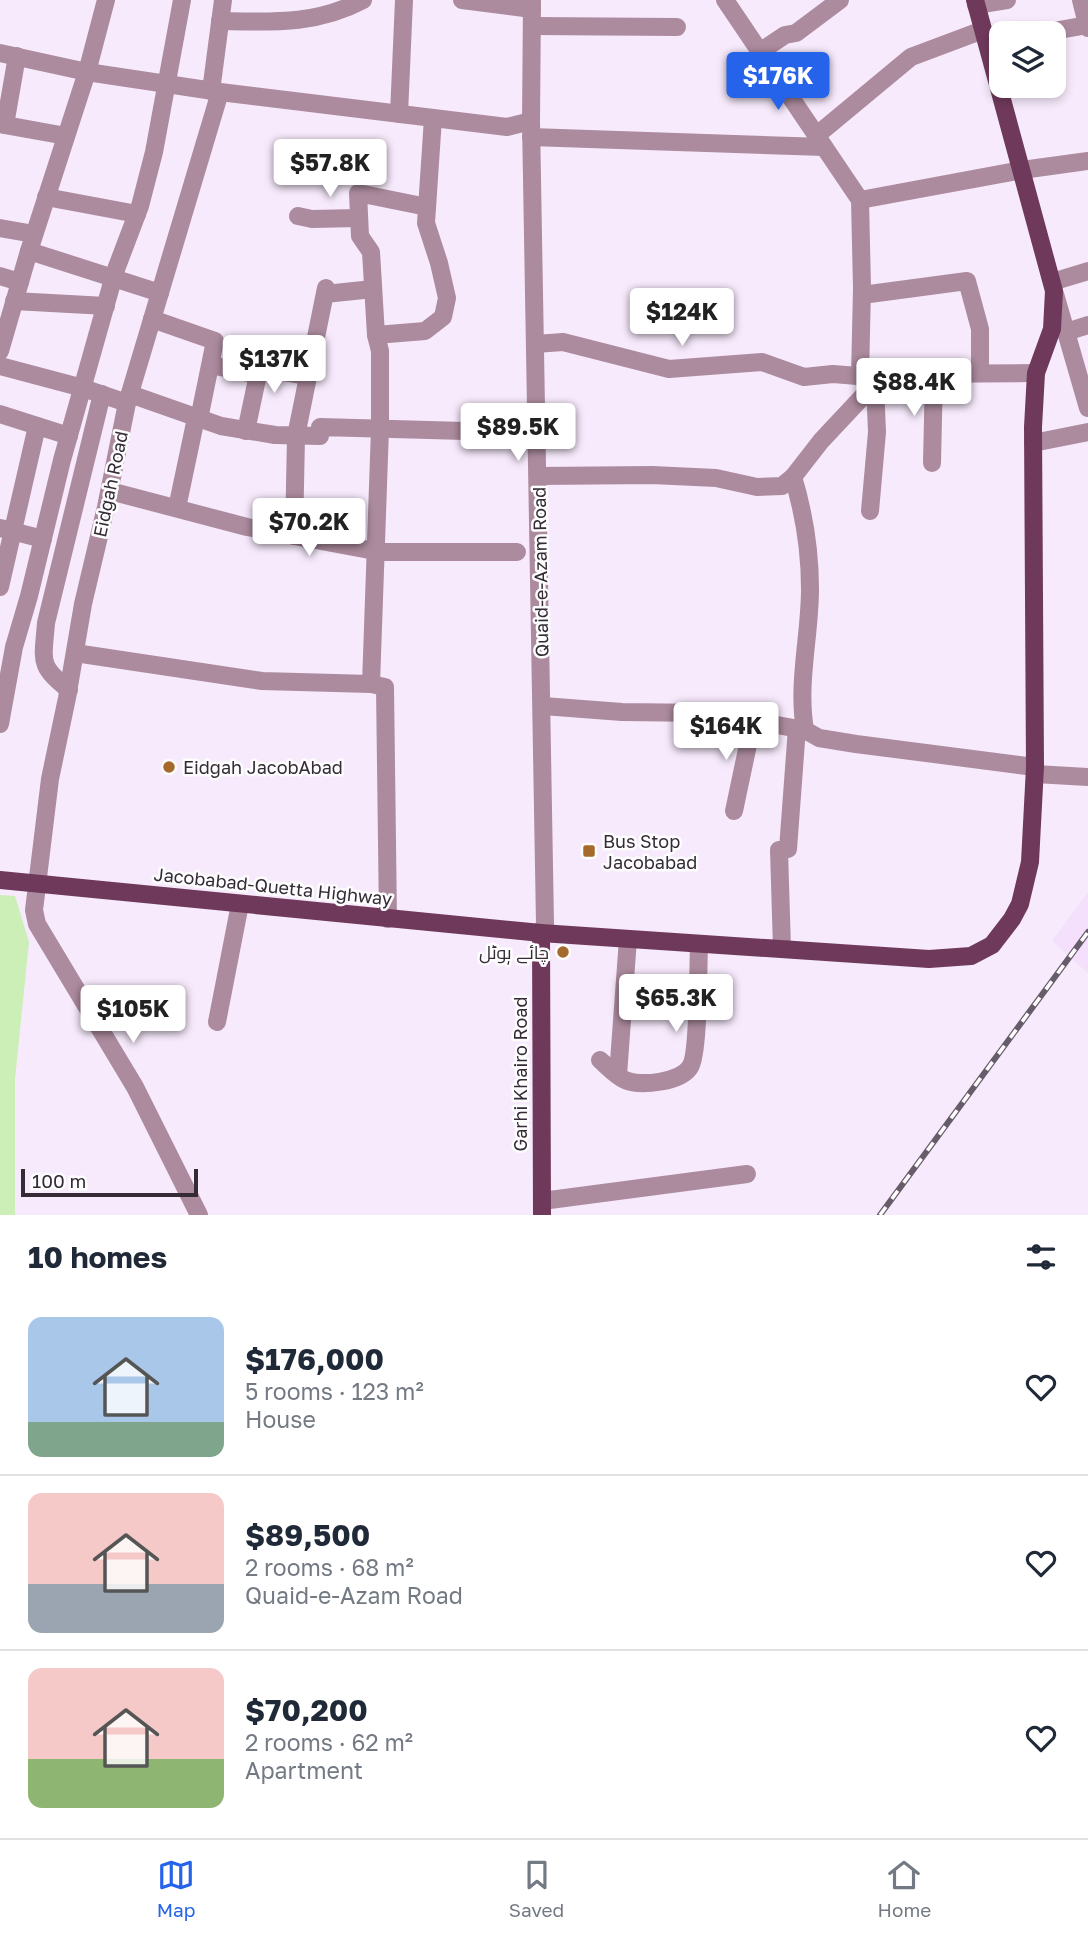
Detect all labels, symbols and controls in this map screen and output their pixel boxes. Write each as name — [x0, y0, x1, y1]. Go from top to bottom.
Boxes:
map controls — [989, 21, 1066, 98]
button: layers — [989, 21, 1066, 98]
pin: $176K — [729, 52, 827, 112]
text: $176K — [742, 61, 814, 89]
pin: $57.8K — [273, 140, 387, 199]
text: $57.8K — [290, 148, 370, 176]
pin: $124K — [633, 288, 731, 348]
text: $124K — [646, 297, 718, 325]
pin: $137K — [225, 336, 323, 395]
text: $137K — [239, 344, 309, 372]
pin: $88.4K — [857, 358, 971, 418]
text: $88.4K — [872, 367, 956, 395]
pin: $89.5K — [461, 404, 575, 463]
text: $89.5K — [477, 412, 559, 440]
street label: Eidgah Road — [88, 429, 132, 539]
street label: Quaid-e-Azam Road — [528, 487, 552, 657]
pin: $70.2K — [252, 498, 366, 558]
text: $70.2K — [269, 507, 349, 535]
pin: $164K — [677, 702, 775, 762]
text: $164K — [690, 711, 762, 739]
place label: Eidgah JacobAbad — [183, 756, 343, 778]
marker: Eidgah JacobAbad — [161, 759, 177, 775]
place label: Bus Stop Jacobabad — [603, 830, 697, 873]
marker: Bus Stop Jacobabad — [581, 843, 597, 859]
street label: Jacobabad-Quetta Highway — [153, 863, 393, 909]
place label: چائے ہوٹل — [479, 941, 549, 965]
marker: چائے ہوٹل — [555, 944, 571, 960]
pin: $65.3K — [619, 974, 733, 1034]
text: $65.3K — [635, 983, 717, 1011]
pin: $105K — [84, 986, 182, 1045]
text: $105K — [97, 994, 169, 1022]
street label: Garhi Khairo Road — [509, 997, 531, 1152]
scale bar — [21, 1166, 198, 1198]
text: 100 m — [32, 1169, 86, 1192]
icon: filters — [1022, 1238, 1060, 1276]
text: 10 homes — [28, 1239, 167, 1275]
text: $176,000 — [245, 1341, 384, 1377]
icon: home — [84, 1345, 168, 1429]
icon: heart — [1022, 1368, 1060, 1406]
text: 5 rooms · 123 m² — [245, 1377, 424, 1405]
text: House — [245, 1405, 316, 1433]
text: $89,500 — [245, 1517, 370, 1553]
icon: home — [84, 1521, 168, 1605]
icon: heart — [1022, 1544, 1060, 1582]
text: 2 rooms · 68 m² — [245, 1553, 414, 1581]
text: Quaid-e-Azam Road — [245, 1581, 463, 1609]
text: $70,200 — [245, 1692, 368, 1728]
icon: home — [84, 1696, 168, 1780]
icon: heart — [1022, 1719, 1060, 1757]
text: 2 rooms · 62 m² — [245, 1728, 413, 1756]
text: Apartment — [245, 1756, 363, 1784]
tab: Map — [157, 1856, 195, 1921]
tab: Saved — [509, 1856, 564, 1921]
tab: Home — [878, 1856, 931, 1921]

